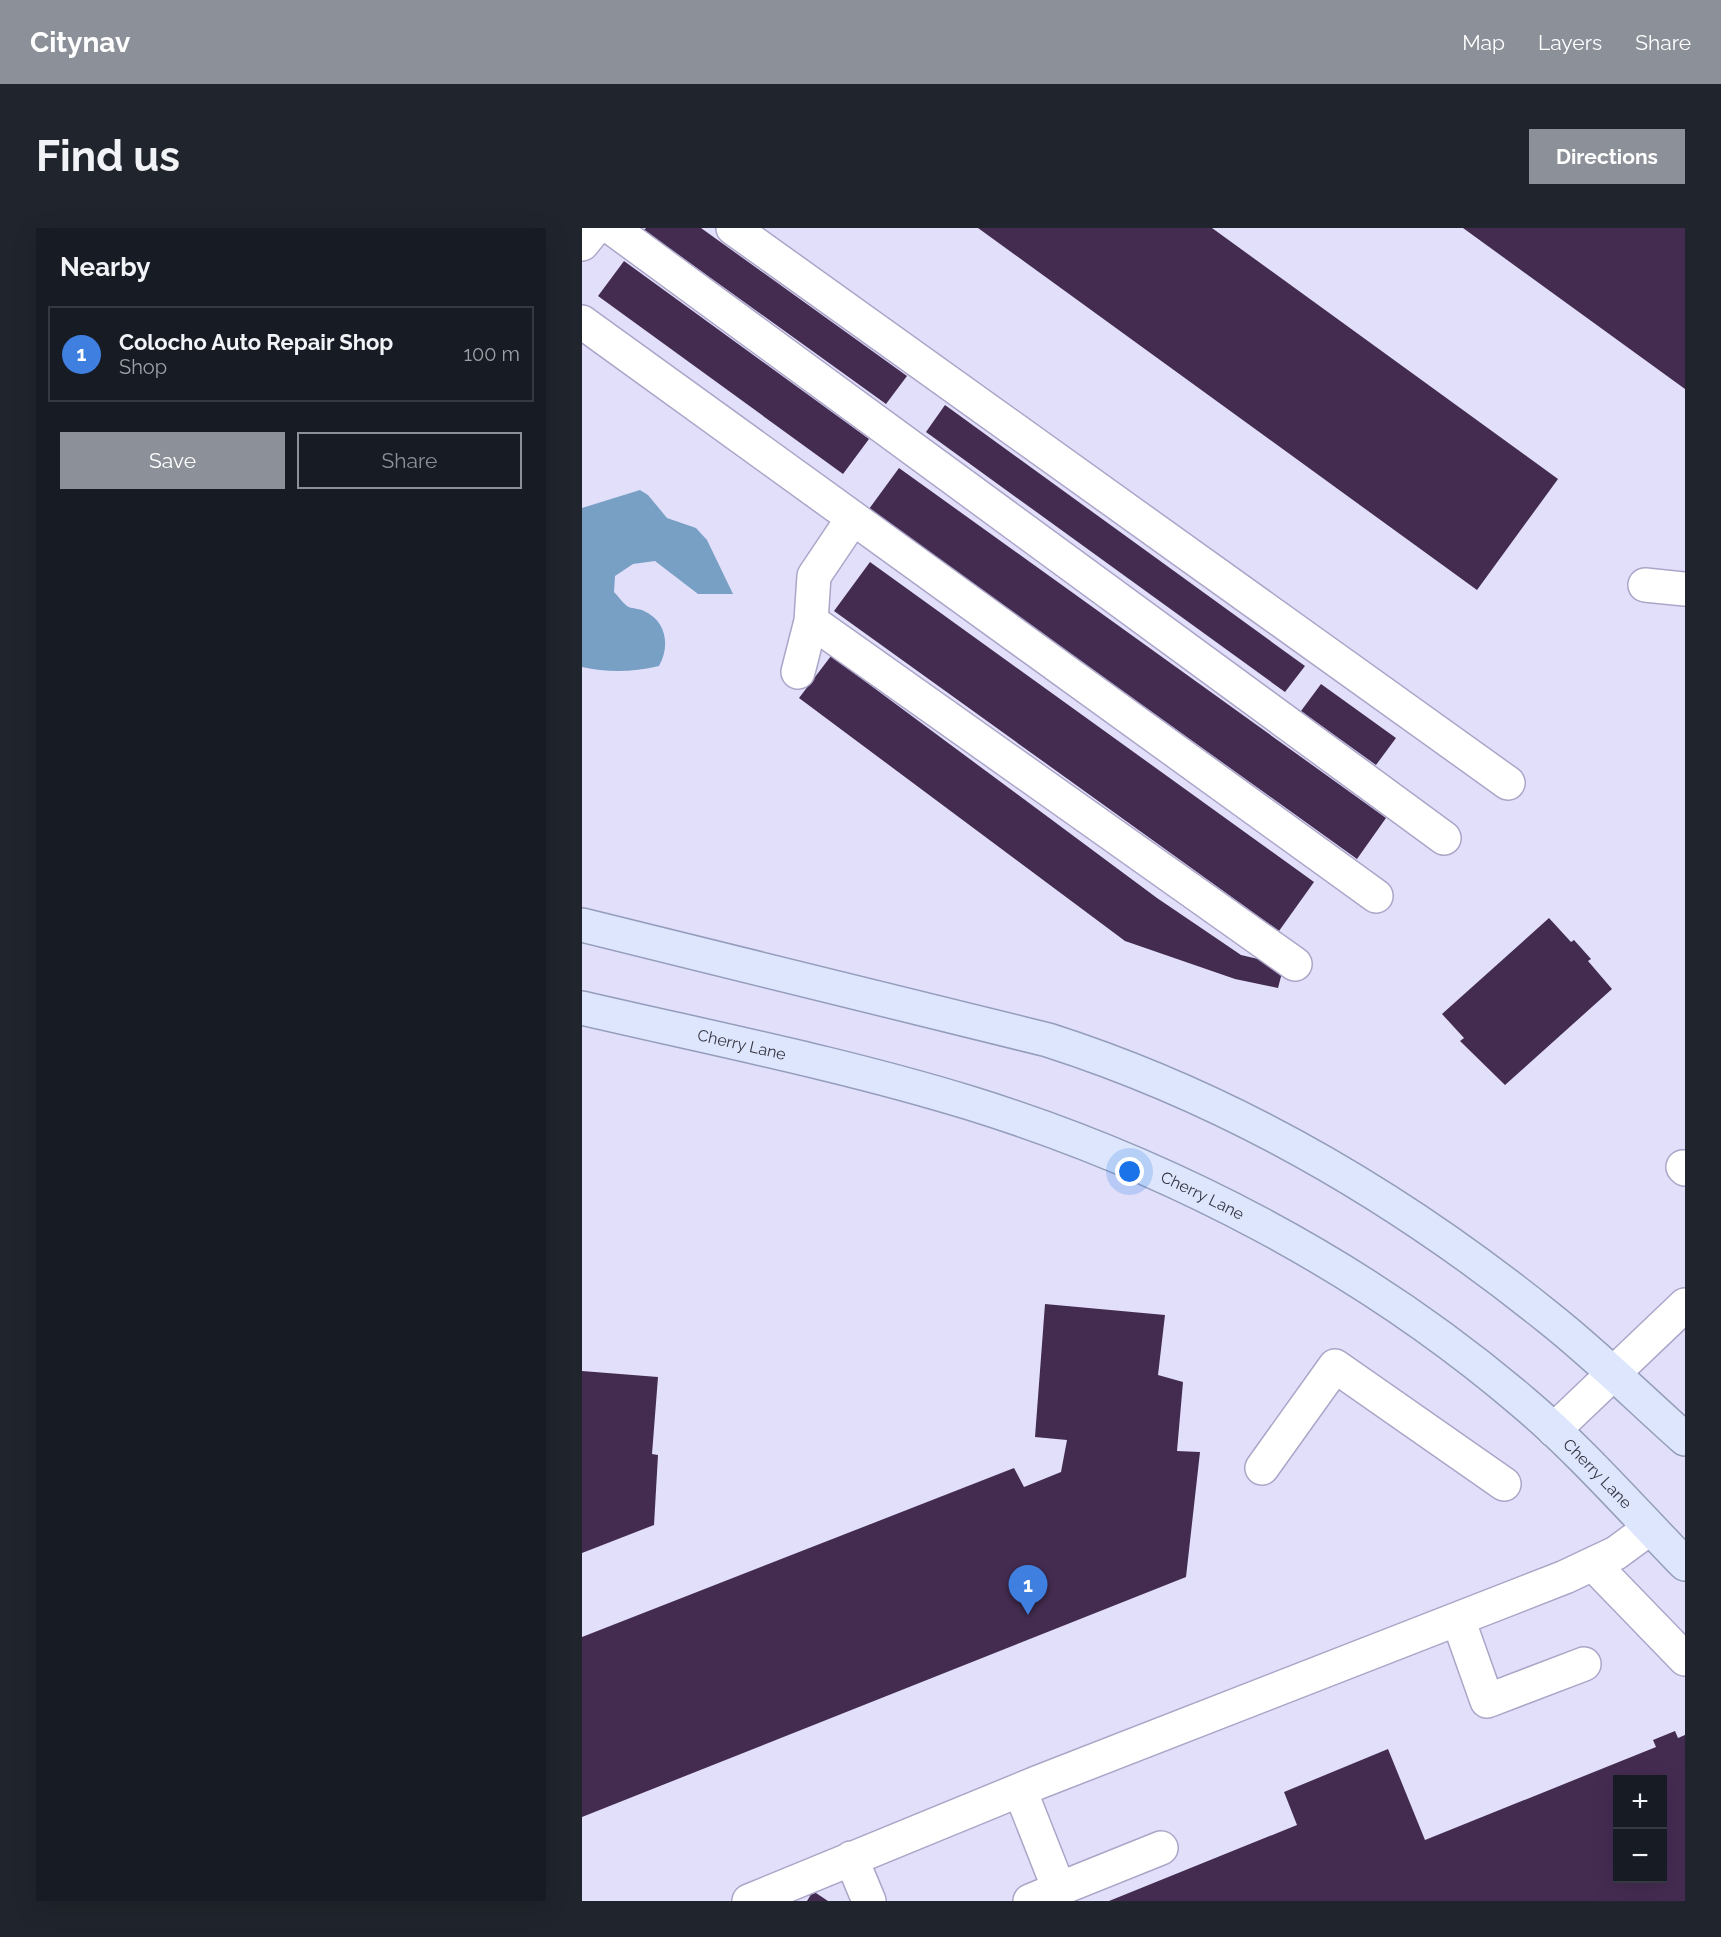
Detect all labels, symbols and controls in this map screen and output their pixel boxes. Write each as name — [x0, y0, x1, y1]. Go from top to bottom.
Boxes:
text: Citynav — [30, 26, 130, 59]
text: Map — [1462, 30, 1505, 55]
text: Layers — [1538, 30, 1602, 55]
text: Share — [1635, 30, 1691, 55]
button: Directions — [1529, 129, 1685, 184]
text: Find us — [36, 132, 180, 181]
text: Nearby — [60, 252, 150, 282]
text: Colocho Auto Repair Shop — [119, 329, 393, 355]
text: 1 — [77, 342, 86, 366]
text: 100 m — [463, 342, 520, 366]
text: Shop — [119, 355, 167, 379]
button: Save — [60, 432, 285, 489]
button: Share — [297, 432, 522, 489]
street label: Cherry Lane — [696, 1025, 788, 1064]
your location — [1115, 1157, 1144, 1186]
street label: Cherry Lane — [1158, 1167, 1247, 1224]
street label: Cherry Lane — [1559, 1435, 1636, 1513]
pin: 1 — [1008, 1566, 1048, 1615]
map controls — [1613, 1775, 1667, 1883]
button: + — [1613, 1775, 1667, 1829]
button: − — [1613, 1829, 1667, 1883]

